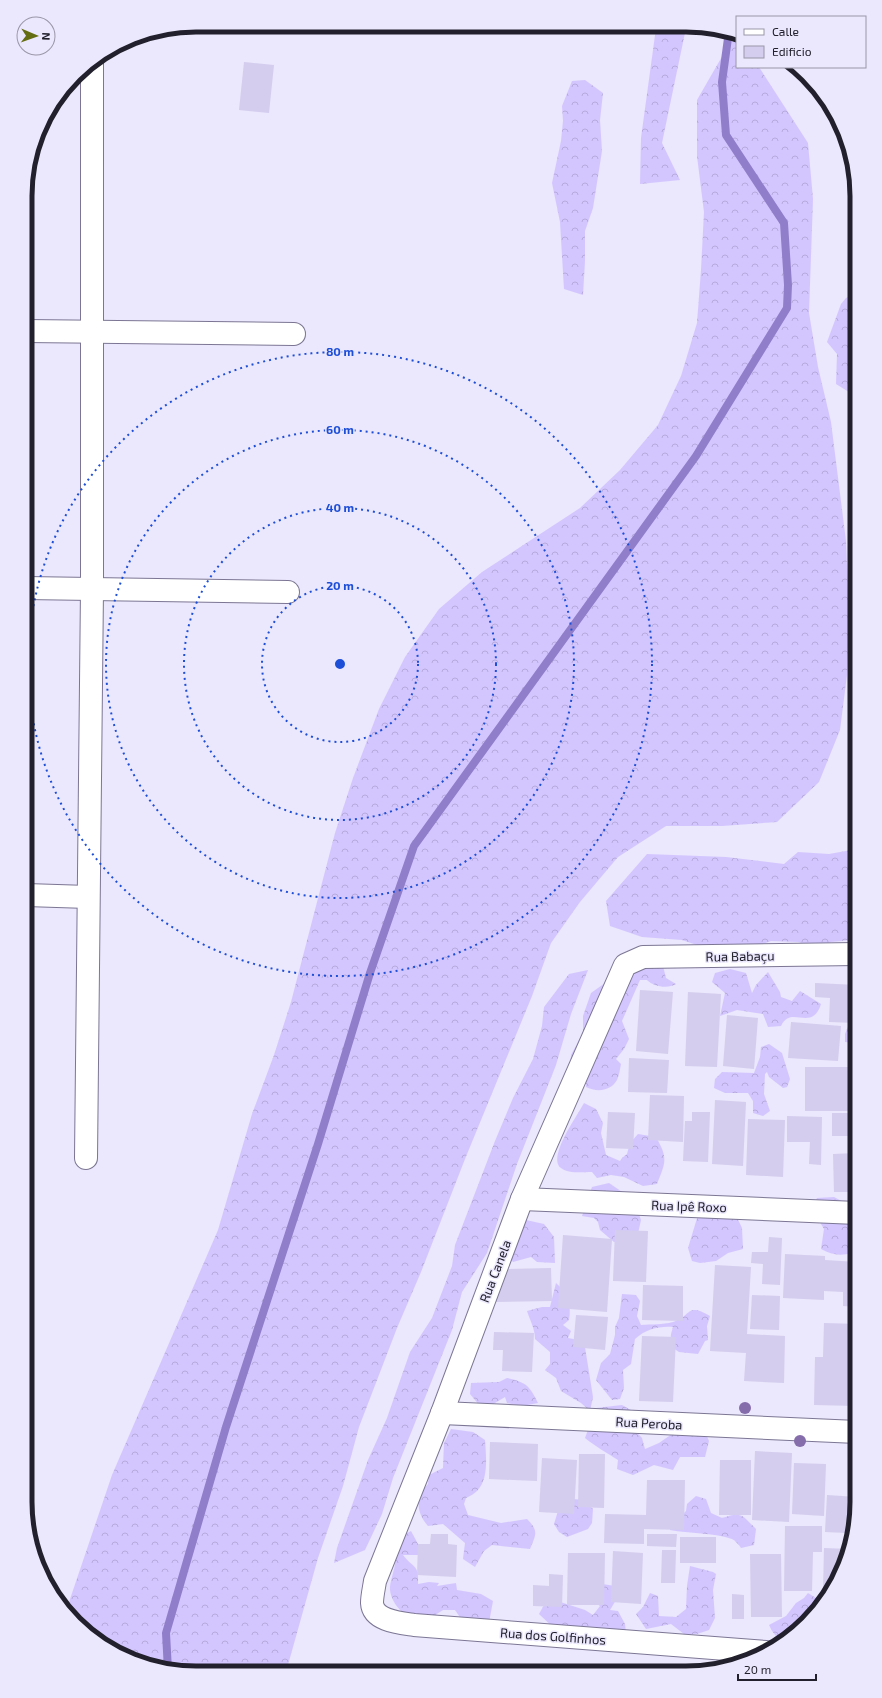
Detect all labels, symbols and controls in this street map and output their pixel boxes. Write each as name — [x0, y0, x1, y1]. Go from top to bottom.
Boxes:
north arrow — [16, 16, 56, 56]
legend — [736, 16, 866, 68]
text: Calle — [772, 24, 799, 38]
text: N — [40, 32, 53, 41]
text: Edificio — [772, 44, 812, 58]
text: 80 m — [326, 344, 354, 358]
text: 60 m — [326, 422, 354, 436]
text: 40 m — [326, 500, 354, 514]
text: 20 m — [326, 578, 354, 592]
centre of rings — [333, 657, 347, 671]
street label: Rua Babaçu — [705, 947, 775, 966]
street label: Rua Ipê Roxo — [651, 1197, 727, 1215]
street label: Rua Canela — [476, 1238, 514, 1304]
street label: Rua Peroba — [615, 1413, 683, 1433]
street label: Rua dos Golfinhos — [499, 1624, 607, 1648]
scale bar — [738, 1656, 816, 1682]
text: 20 m — [744, 1662, 771, 1676]

